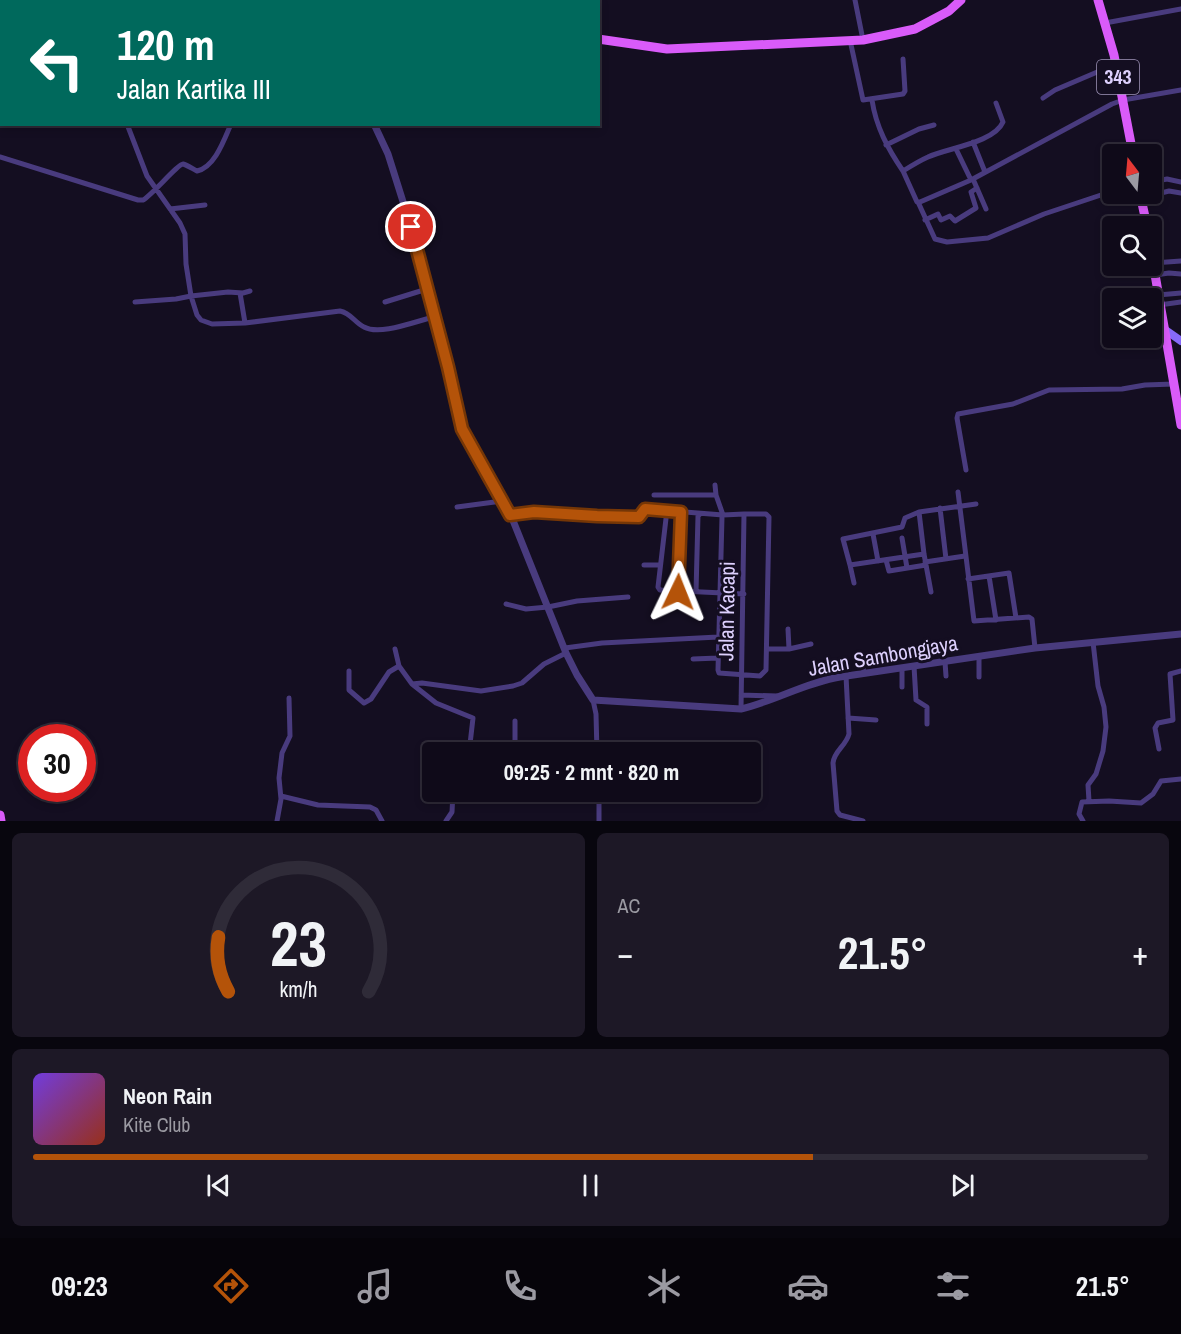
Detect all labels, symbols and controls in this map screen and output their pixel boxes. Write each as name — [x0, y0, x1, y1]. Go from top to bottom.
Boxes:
text: 120 m — [117, 17, 215, 73]
icon: left — [18, 24, 96, 102]
road number: 343 — [1097, 60, 1139, 94]
text: Jalan Kartika III — [117, 71, 271, 107]
north arrow — [1102, 144, 1162, 204]
map controls — [1102, 144, 1162, 348]
pin — [385, 201, 436, 252]
icon: arrive — [394, 210, 427, 243]
button: search — [1102, 216, 1162, 276]
button: layers — [1102, 288, 1162, 348]
position arrow — [646, 560, 710, 624]
street label: Jalan Kacapi — [711, 561, 742, 661]
street label: Jalan Sambongjaya — [806, 628, 960, 683]
speed limit sign: 30 — [18, 724, 96, 802]
text: 09:25 · 2 mnt · 820 m — [504, 757, 679, 787]
text: AC — [618, 892, 640, 919]
text: 23 — [270, 901, 327, 985]
text: 21.5° — [838, 922, 928, 983]
text: − — [618, 931, 633, 975]
text: + — [1132, 931, 1148, 975]
text: km/h — [279, 975, 317, 1004]
text: Neon Rain — [123, 1081, 212, 1111]
text: Kite Club — [123, 1111, 190, 1138]
icon: previous — [202, 1169, 235, 1202]
icon: pause — [574, 1169, 607, 1202]
icon: next — [946, 1169, 979, 1202]
icon: directions — [210, 1265, 252, 1307]
icon: music — [354, 1265, 396, 1307]
icon: phone — [499, 1265, 541, 1307]
icon: climate — [643, 1265, 685, 1307]
icon: car — [787, 1265, 829, 1307]
icon: filters — [932, 1265, 974, 1307]
text: 09:23 — [51, 1268, 108, 1304]
text: 21.5° — [1076, 1268, 1130, 1304]

